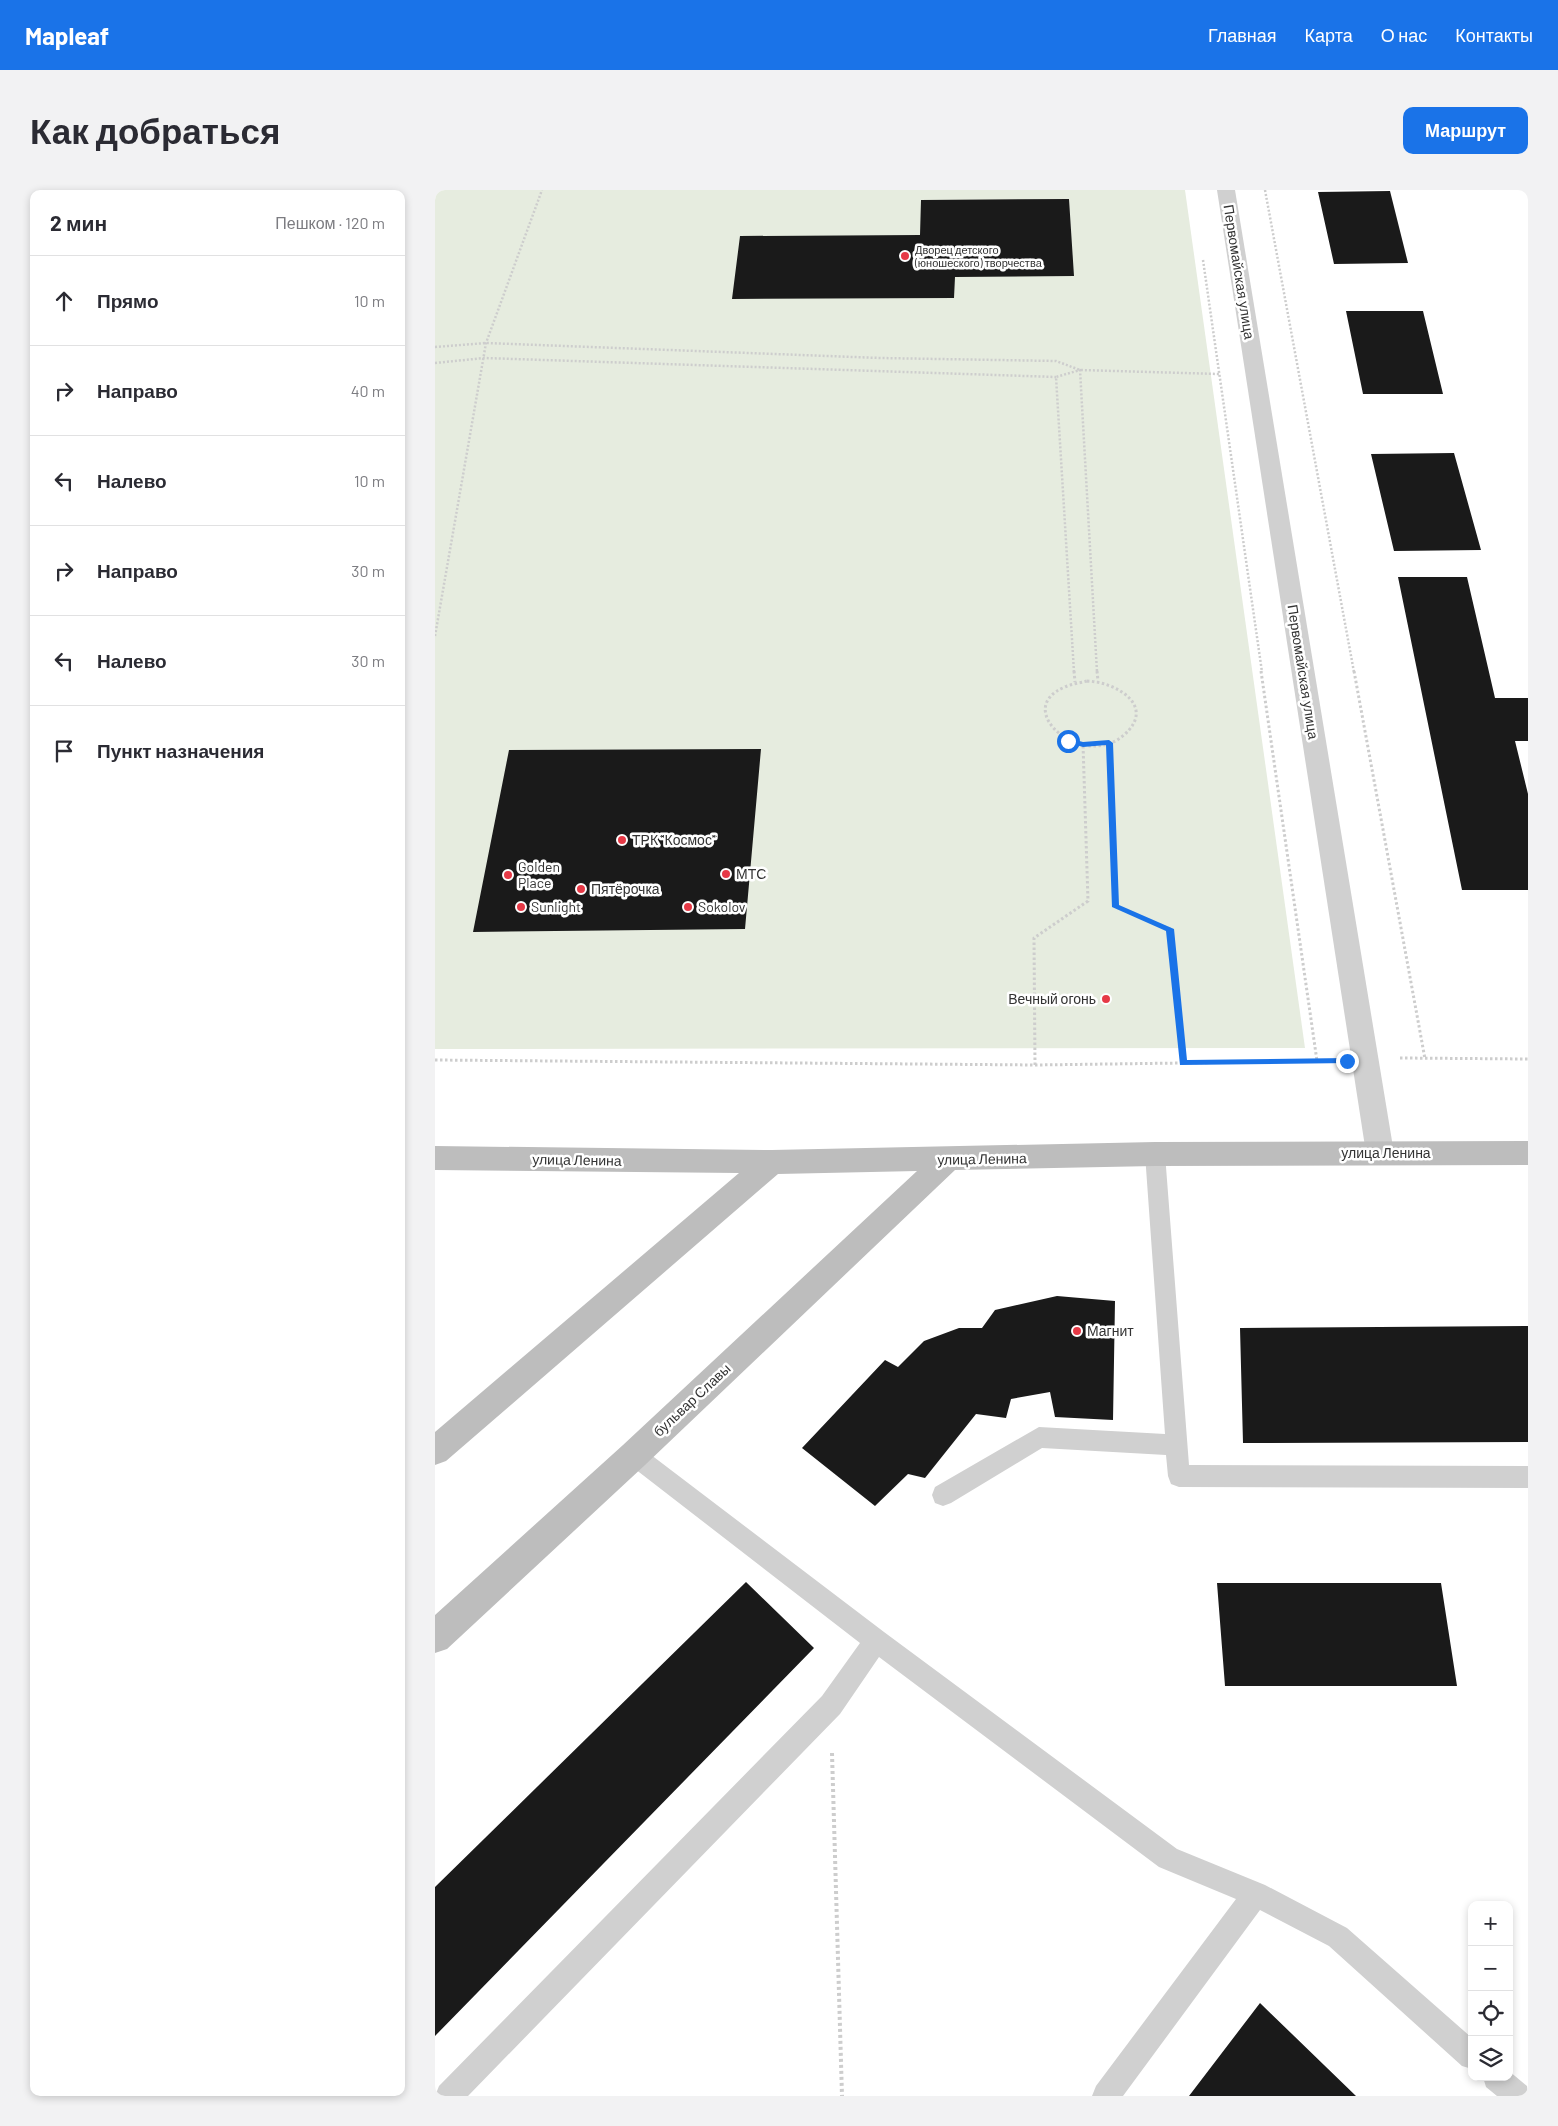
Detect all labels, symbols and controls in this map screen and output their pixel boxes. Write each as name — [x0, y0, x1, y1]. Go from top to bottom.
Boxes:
text: Mapleaf — [25, 21, 109, 50]
text: Главная — [1208, 24, 1277, 46]
text: Карта — [1305, 24, 1353, 46]
text: О нас — [1381, 24, 1427, 46]
text: Контакты — [1455, 24, 1533, 46]
button: Маршрут — [1403, 107, 1528, 154]
text: Как добраться — [30, 109, 280, 151]
street label: Первомайская улица — [1220, 203, 1259, 341]
text: 2 мин — [50, 210, 107, 235]
text: Пешком · 120 m — [275, 213, 385, 232]
place label: Дворец детского (юношеского) творчества — [914, 243, 1043, 269]
marker: Дворец детского (юношеского) творчества — [899, 250, 911, 262]
icon: ahead — [50, 287, 78, 315]
text: Прямо — [97, 289, 159, 312]
text: 10 m — [354, 291, 385, 310]
icon: right — [50, 377, 78, 405]
text: Направо — [97, 379, 178, 402]
text: 40 m — [351, 381, 385, 400]
icon: left — [50, 467, 78, 495]
text: Налево — [97, 469, 167, 492]
text: 10 m — [354, 471, 385, 490]
icon: right — [50, 557, 78, 585]
text: Направо — [97, 559, 178, 582]
text: 30 m — [351, 561, 385, 580]
street label: Первомайская улица — [1284, 603, 1323, 741]
icon: left — [50, 647, 78, 675]
text: Налево — [97, 649, 167, 672]
text: 30 m — [351, 651, 385, 670]
route start — [1057, 730, 1080, 753]
icon: arrive — [50, 737, 78, 765]
text: Пункт назначения — [97, 739, 264, 762]
place label: ТРК "Космос" — [632, 831, 716, 848]
marker: ТРК "Космос" — [616, 834, 628, 846]
place label: Golden Place — [518, 858, 560, 891]
place label: МТС — [736, 865, 766, 882]
marker: МТС — [720, 868, 732, 880]
marker: Golden Place — [502, 869, 514, 881]
place label: Пятёрочка — [591, 880, 660, 897]
marker: Пятёрочка — [575, 883, 587, 895]
place label: Sunlight — [531, 898, 581, 915]
place label: Sokolov — [698, 898, 746, 915]
marker: Sunlight — [515, 901, 527, 913]
marker: Sokolov — [682, 901, 694, 913]
place label: Вечный огонь — [1008, 990, 1096, 1007]
marker: Вечный огонь — [1100, 993, 1112, 1005]
route end — [1336, 1050, 1359, 1073]
street label: улица Ленина — [1341, 1144, 1431, 1161]
street label: улица Ленина — [937, 1149, 1027, 1168]
street label: улица Ленина — [532, 1150, 622, 1169]
place label: Магнит — [1087, 1322, 1134, 1339]
marker: Магнит — [1071, 1325, 1083, 1337]
street label: бульвар Славы — [650, 1360, 734, 1440]
map controls — [1468, 1901, 1513, 2081]
button: + — [1468, 1901, 1513, 1946]
button: − — [1468, 1946, 1513, 1991]
button: locate — [1468, 1991, 1513, 2036]
button: layers — [1468, 2036, 1513, 2081]

